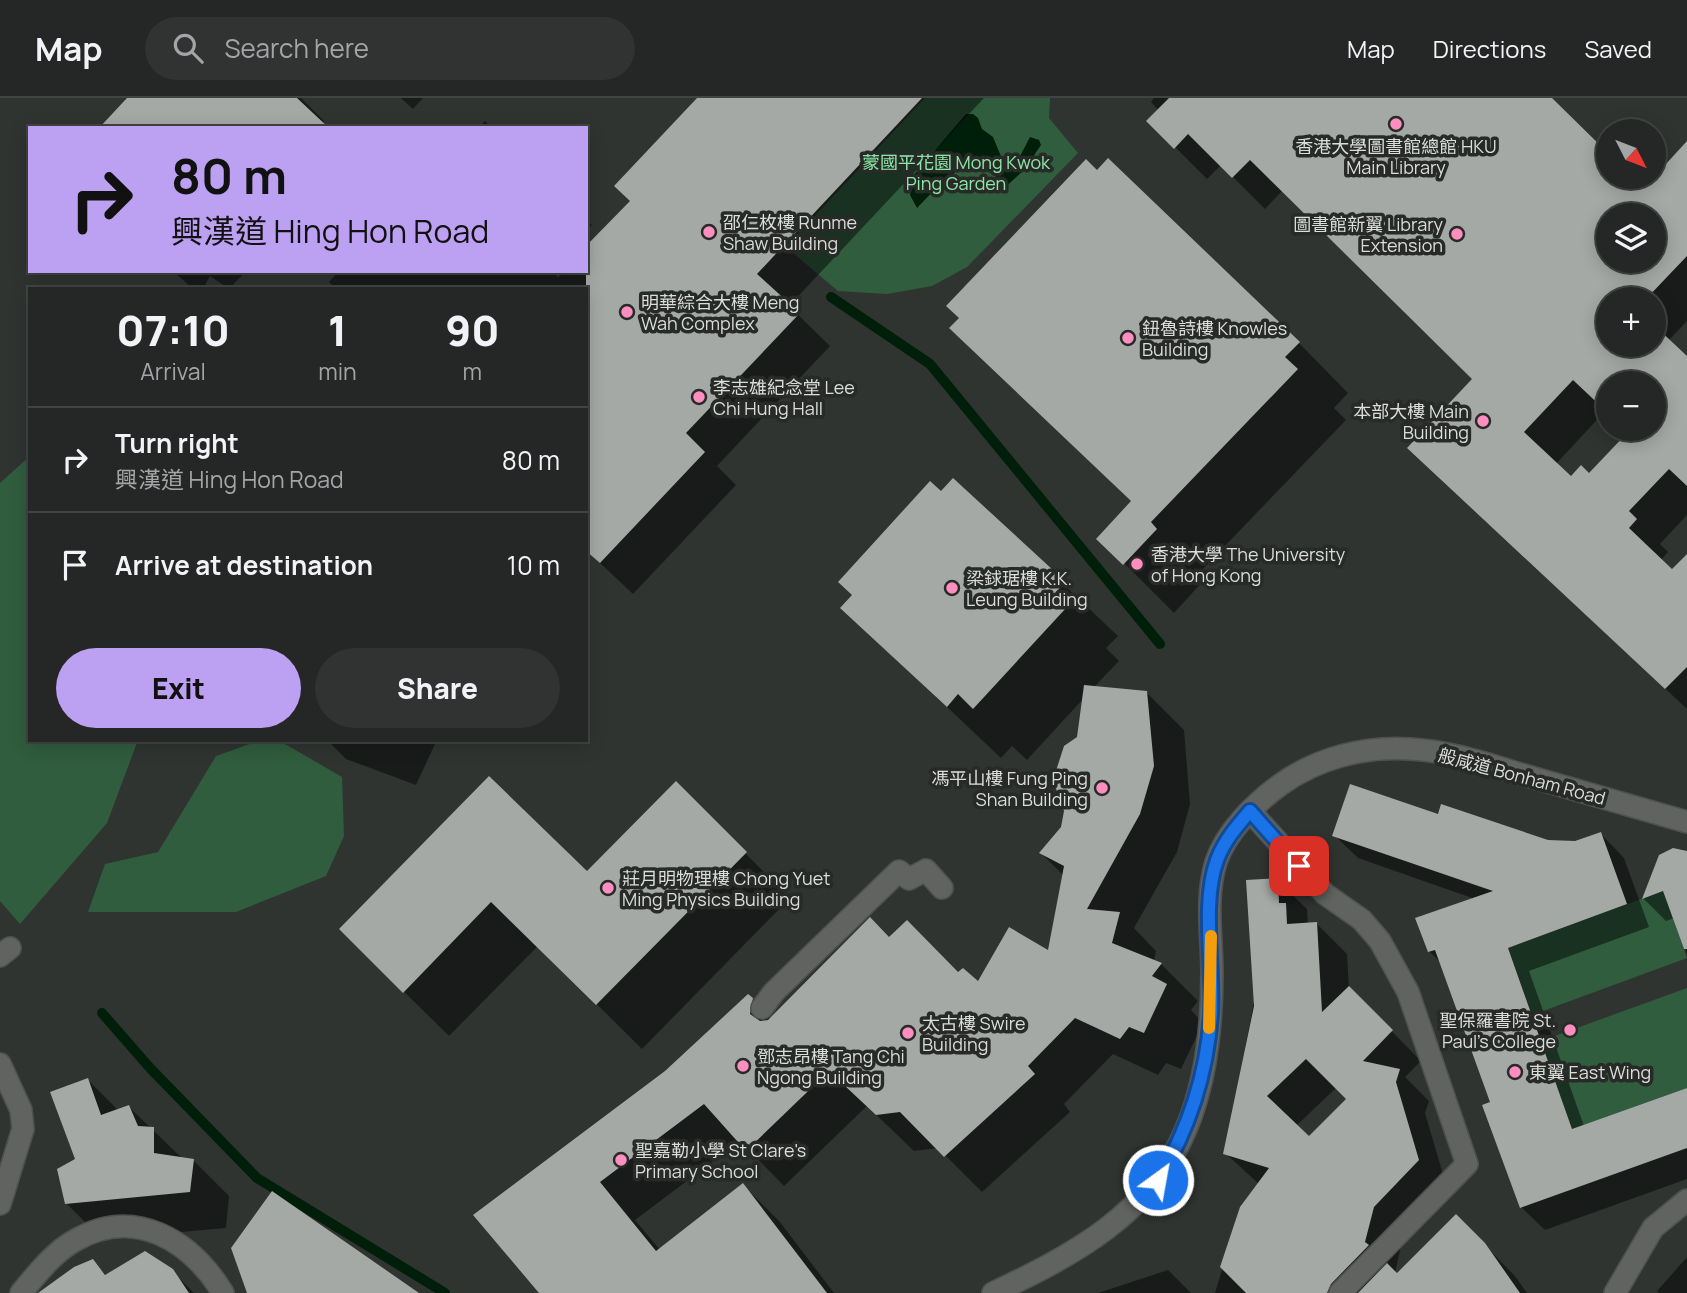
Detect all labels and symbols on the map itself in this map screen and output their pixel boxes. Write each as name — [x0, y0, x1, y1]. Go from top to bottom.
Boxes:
marker: 香港大學圖書館總館 HKU Main Library — [1388, 116, 1404, 132]
north arrow — [1596, 119, 1666, 189]
place label: 香港大學圖書館總館 HKU Main Library — [1295, 134, 1497, 179]
park label: 蒙國平花園 Mong Kwok Ping Garden — [862, 150, 1051, 195]
place label: 邵仁枚樓 Runme Shaw Building — [723, 210, 857, 255]
place label: 圖書館新翼 Library Extension — [1293, 212, 1444, 257]
marker: 邵仁枚樓 Runme Shaw Building — [701, 224, 717, 240]
marker: 圖書館新翼 Library Extension — [1449, 226, 1465, 242]
place label: 明華綜合大樓 Meng Wah Complex — [641, 290, 799, 335]
marker: 明華綜合大樓 Meng Wah Complex — [619, 304, 635, 320]
place label: 鈕魯詩樓 Knowles Building — [1142, 316, 1287, 361]
marker: 鈕魯詩樓 Knowles Building — [1120, 330, 1136, 346]
place label: 李志雄紀念堂 Lee Chi Hung Hall — [713, 375, 855, 420]
marker: 李志雄紀念堂 Lee Chi Hung Hall — [691, 389, 707, 405]
place label: 本部大樓 Main Building — [1353, 399, 1469, 444]
marker: 本部大樓 Main Building — [1475, 413, 1491, 429]
place label: 香港大學 The University of Hong Kong — [1151, 542, 1346, 587]
marker: 香港大學 The University of Hong Kong — [1129, 556, 1145, 572]
place label: 梁銶琚樓 K.K. Leung Building — [966, 566, 1088, 611]
marker: 梁銶琚樓 K.K. Leung Building — [944, 580, 960, 596]
street label: 般咸道 Bonham Road — [1436, 742, 1608, 810]
place label: 馮平山樓 Fung Ping Shan Building — [931, 766, 1088, 811]
marker: 馮平山樓 Fung Ping Shan Building — [1094, 780, 1110, 796]
pin — [1269, 836, 1329, 896]
place label: 莊月明物理樓 Chong Yuet Ming Physics Building — [622, 866, 830, 911]
marker: 莊月明物理樓 Chong Yuet Ming Physics Building — [600, 880, 616, 896]
place label: 聖保羅書院 St. Paul's College — [1440, 1008, 1556, 1053]
place label: 太古樓 Swire Building — [922, 1011, 1026, 1056]
marker: 聖保羅書院 St. Paul's College — [1562, 1022, 1578, 1038]
marker: 太古樓 Swire Building — [900, 1025, 916, 1041]
place label: 鄧志昂樓 Tang Chi Ngong Building — [757, 1044, 905, 1089]
marker: 鄧志昂樓 Tang Chi Ngong Building — [735, 1058, 751, 1074]
place label: 東翼 East Wing — [1529, 1060, 1651, 1084]
marker: 東翼 East Wing — [1507, 1064, 1523, 1080]
place label: 聖嘉勒小學 St Clare's Primary School — [635, 1138, 806, 1183]
position arrow — [1121, 1143, 1195, 1217]
marker: 聖嘉勒小學 St Clare's Primary School — [613, 1152, 629, 1168]

